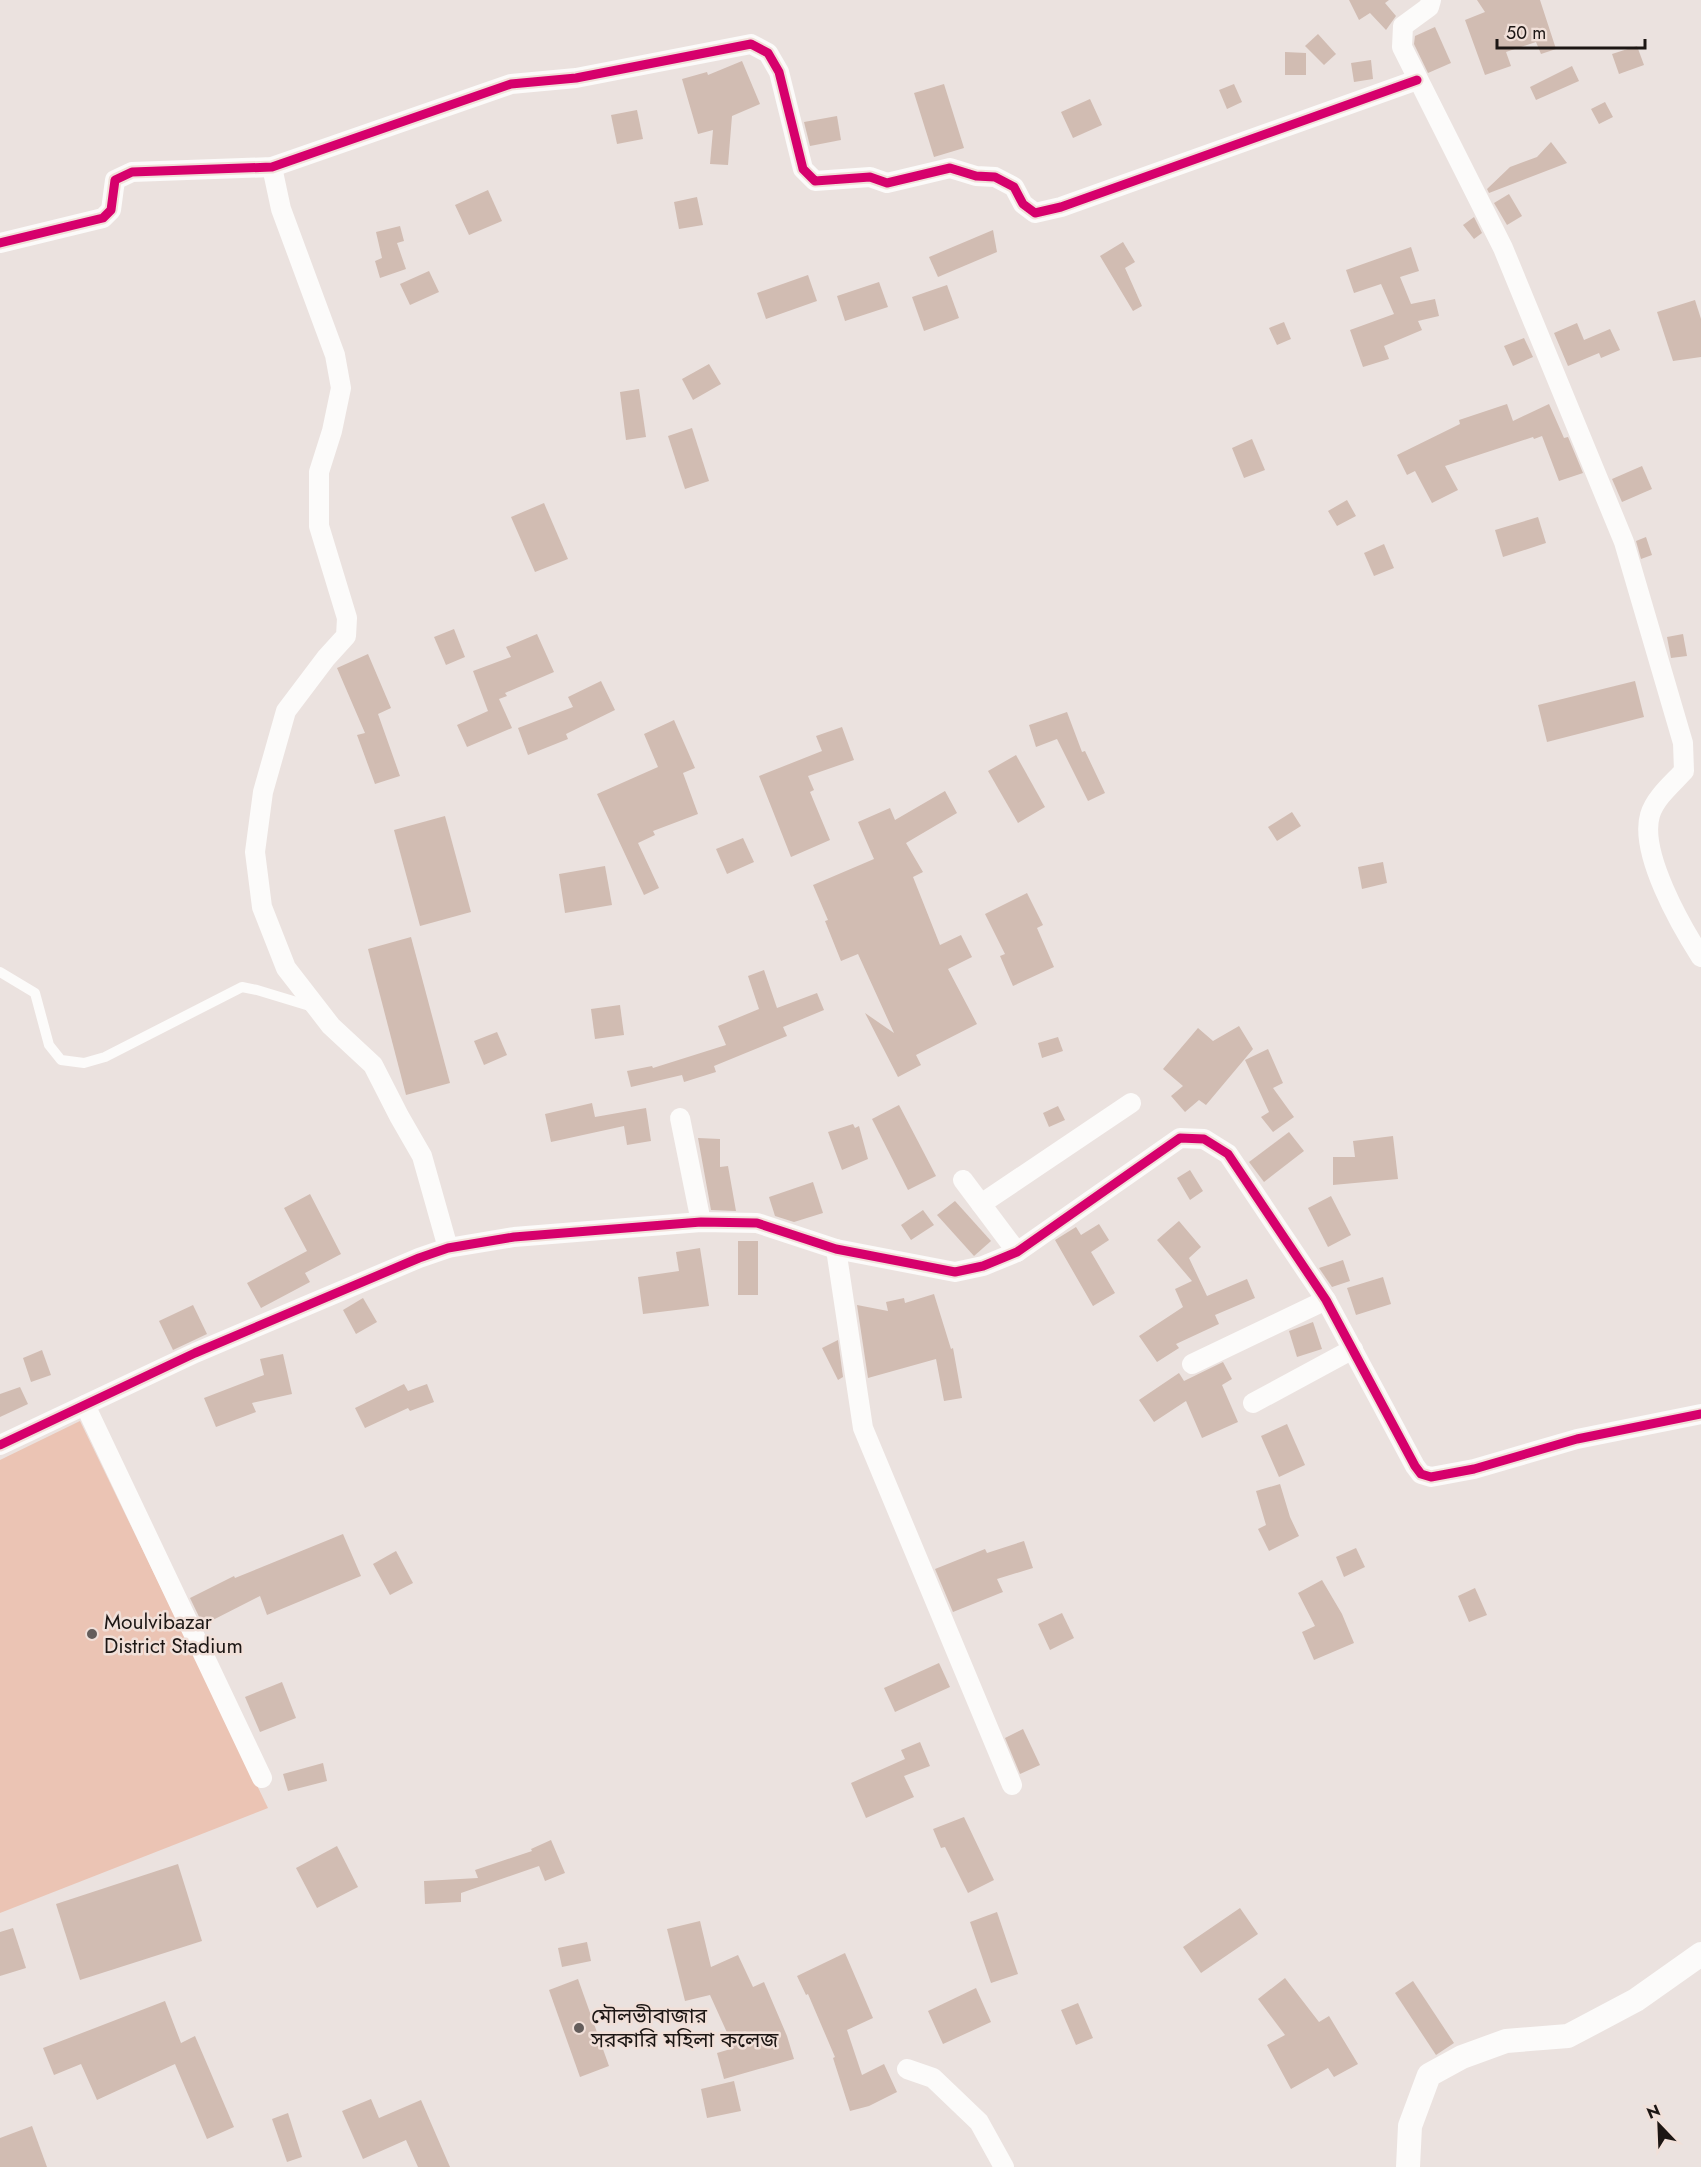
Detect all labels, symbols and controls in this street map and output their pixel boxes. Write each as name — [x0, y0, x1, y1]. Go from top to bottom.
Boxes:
scale bar — [1497, 12, 1646, 50]
text: 50 m — [1506, 20, 1546, 46]
place label: Moulvibazar District Stadium — [104, 1607, 243, 1661]
marker: Moulvibazar District Stadium — [85, 1627, 99, 1641]
place label: মৌলভীবাজার সরকারি মহিলা কলেজ — [590, 2001, 779, 2055]
marker: মৌলভীবাজার সরকারি মহিলা কলেজ — [572, 2021, 586, 2035]
north arrow — [1629, 2095, 1689, 2155]
text: N — [1643, 2099, 1664, 2125]

